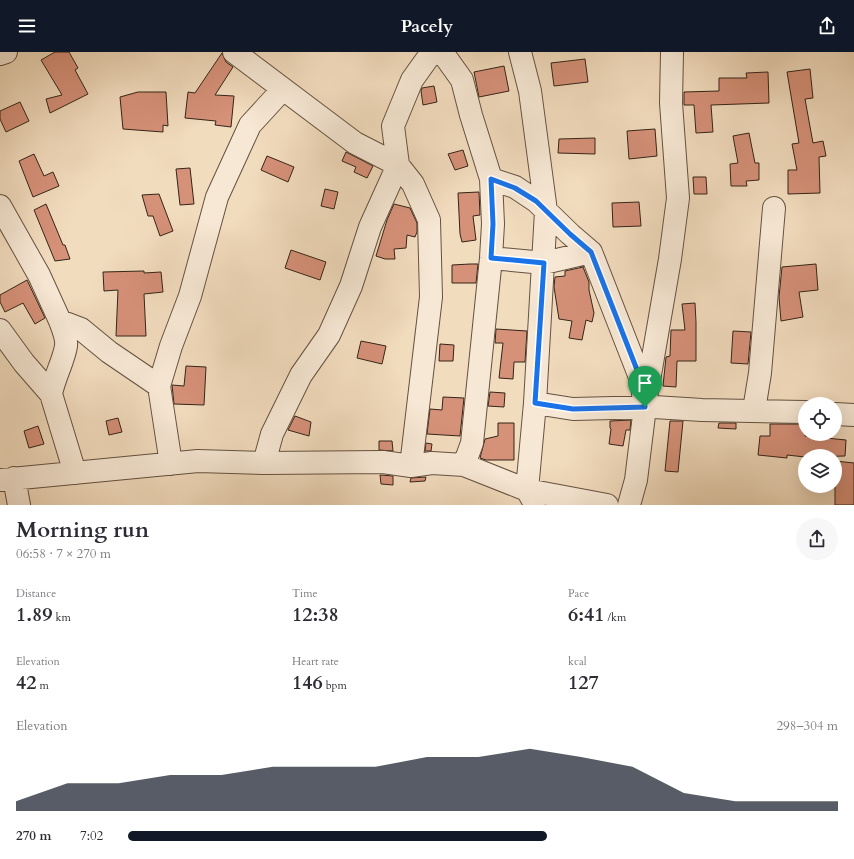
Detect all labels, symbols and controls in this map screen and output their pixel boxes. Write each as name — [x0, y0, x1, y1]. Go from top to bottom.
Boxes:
text: Pacely — [401, 14, 453, 39]
icon: menu — [16, 15, 38, 37]
icon: share — [816, 15, 838, 37]
pin — [628, 366, 662, 407]
icon: arrive — [634, 372, 656, 394]
map controls — [798, 397, 842, 493]
button: locate — [798, 397, 842, 441]
button: layers — [798, 449, 842, 493]
text: Morning run — [16, 515, 149, 545]
button: share — [796, 518, 838, 560]
text: 06:58 · 7 × 270 m — [16, 545, 111, 563]
text: Distance — [16, 586, 56, 601]
text: Time — [292, 586, 317, 601]
text: Pace — [568, 586, 589, 601]
text: 1.89 — [16, 601, 53, 628]
text: 12:38 — [292, 601, 339, 628]
text: 6:41 — [568, 601, 605, 628]
text: km — [53, 610, 71, 625]
text: /km — [605, 610, 626, 625]
text: Elevation — [16, 654, 60, 669]
text: Heart rate — [292, 654, 339, 669]
text: kcal — [568, 654, 586, 669]
text: 42 — [16, 669, 37, 696]
text: 146 — [292, 669, 323, 696]
text: 127 — [568, 669, 599, 696]
text: m — [37, 678, 49, 693]
text: bpm — [323, 678, 347, 693]
text: Elevation — [16, 717, 68, 735]
text: 298–304 m — [776, 717, 838, 735]
text: 270 m — [16, 827, 51, 845]
text: 7:02 — [80, 827, 103, 845]

